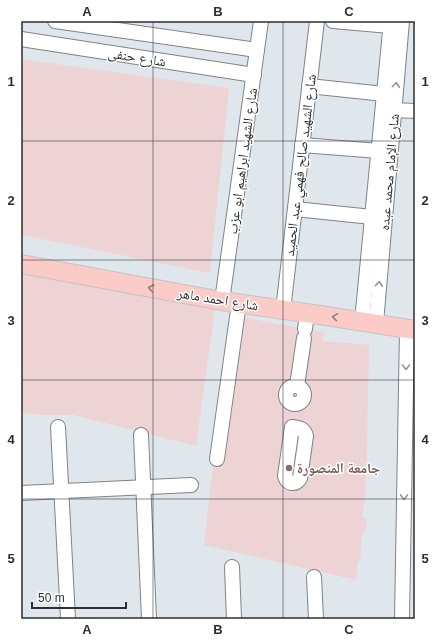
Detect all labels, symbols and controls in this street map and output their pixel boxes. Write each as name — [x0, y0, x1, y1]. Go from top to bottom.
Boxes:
text: A — [82, 4, 92, 19]
text: B — [213, 4, 223, 19]
text: C — [344, 4, 354, 19]
street label: شارع حنفى — [107, 45, 167, 71]
street label: شارع الشهيد صالح فهمي عبد الحميد — [281, 73, 323, 257]
text: 1 — [7, 74, 15, 89]
text: 1 — [421, 74, 429, 89]
one-way arrow — [391, 82, 400, 88]
street label: شارع الشهيد ابراهيم ابو عزب — [224, 87, 262, 236]
street label: شارع الإمام محمد عبده — [376, 113, 404, 231]
text: 2 — [7, 193, 15, 208]
text: 2 — [421, 193, 429, 208]
one-way arrow — [375, 281, 384, 287]
one-way arrow — [148, 284, 154, 293]
street label: شارع احمد ماهر — [175, 285, 260, 315]
text: 3 — [7, 313, 15, 328]
one-way arrow — [332, 313, 338, 322]
text: 3 — [421, 313, 429, 328]
one-way arrow — [402, 364, 410, 370]
text: 4 — [7, 432, 15, 447]
text: 4 — [421, 432, 429, 447]
place label: جامعة المنصورة — [297, 460, 380, 476]
marker: جامعة المنصورة — [284, 463, 294, 473]
one-way arrow — [400, 494, 408, 500]
text: 5 — [7, 551, 15, 566]
text: 5 — [421, 551, 429, 566]
scale bar — [32, 584, 126, 610]
text: 50 m — [38, 591, 65, 605]
text: A — [82, 622, 92, 637]
text: B — [213, 622, 223, 637]
text: C — [344, 622, 354, 637]

